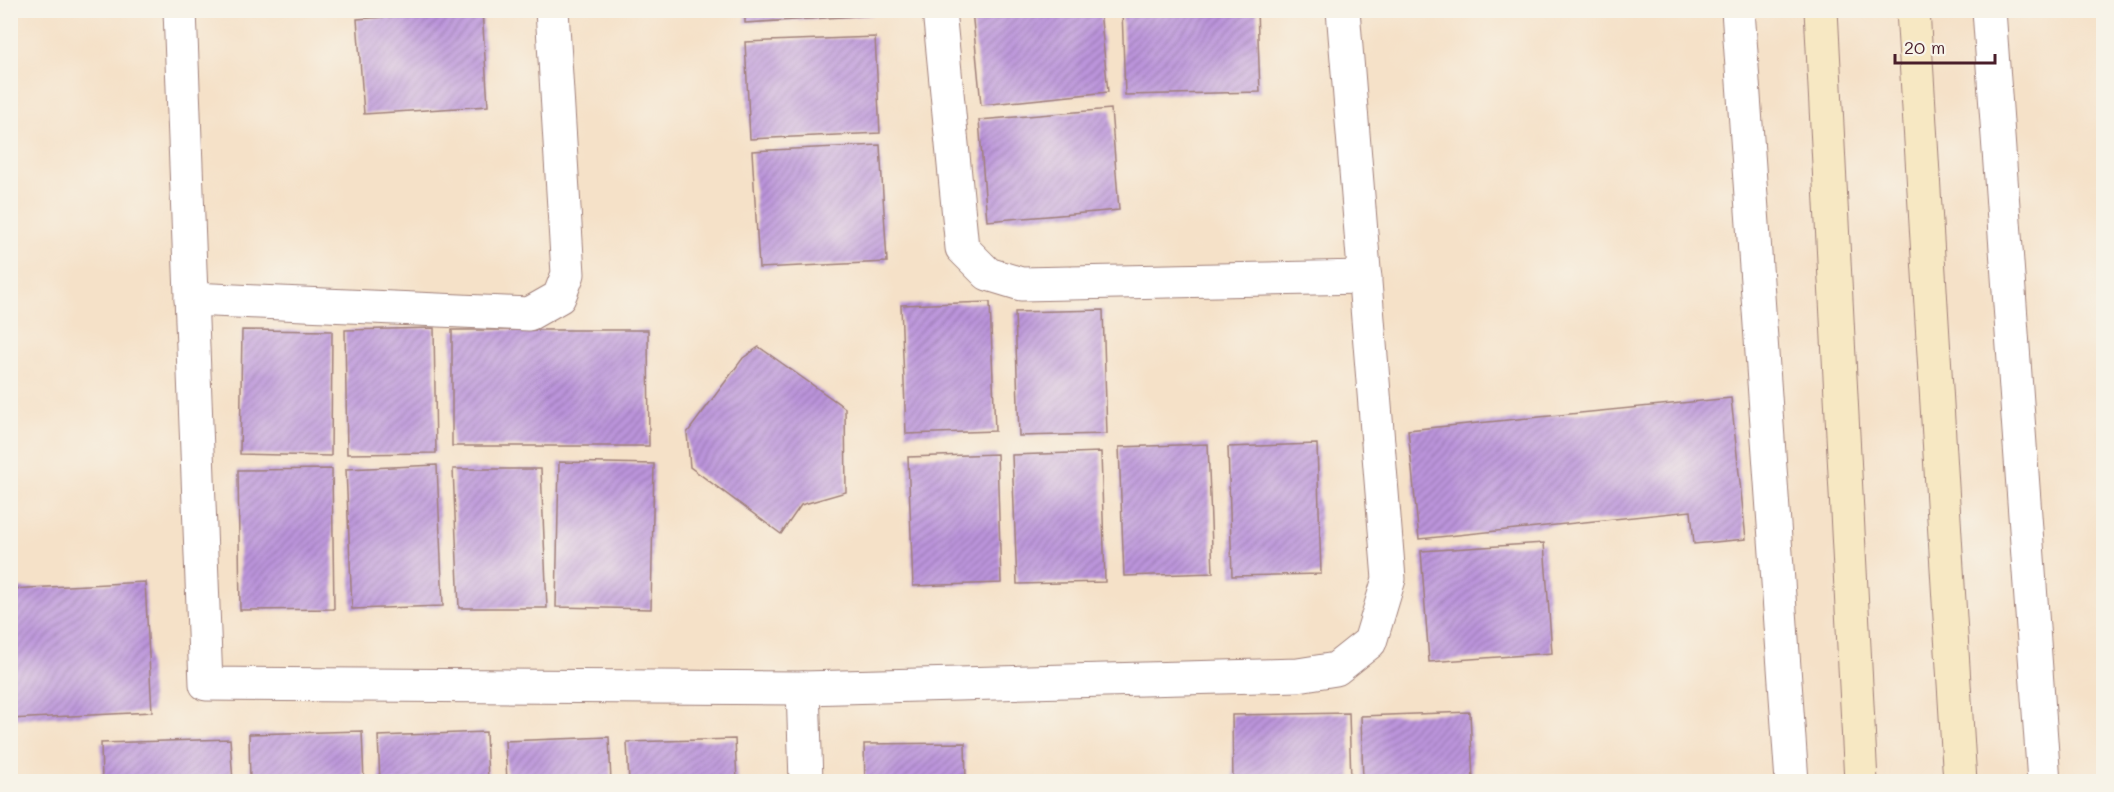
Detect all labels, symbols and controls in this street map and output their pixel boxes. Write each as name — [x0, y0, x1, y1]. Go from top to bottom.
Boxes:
scale bar — [1895, 27, 1996, 65]
text: 20 m — [1904, 35, 1945, 59]

